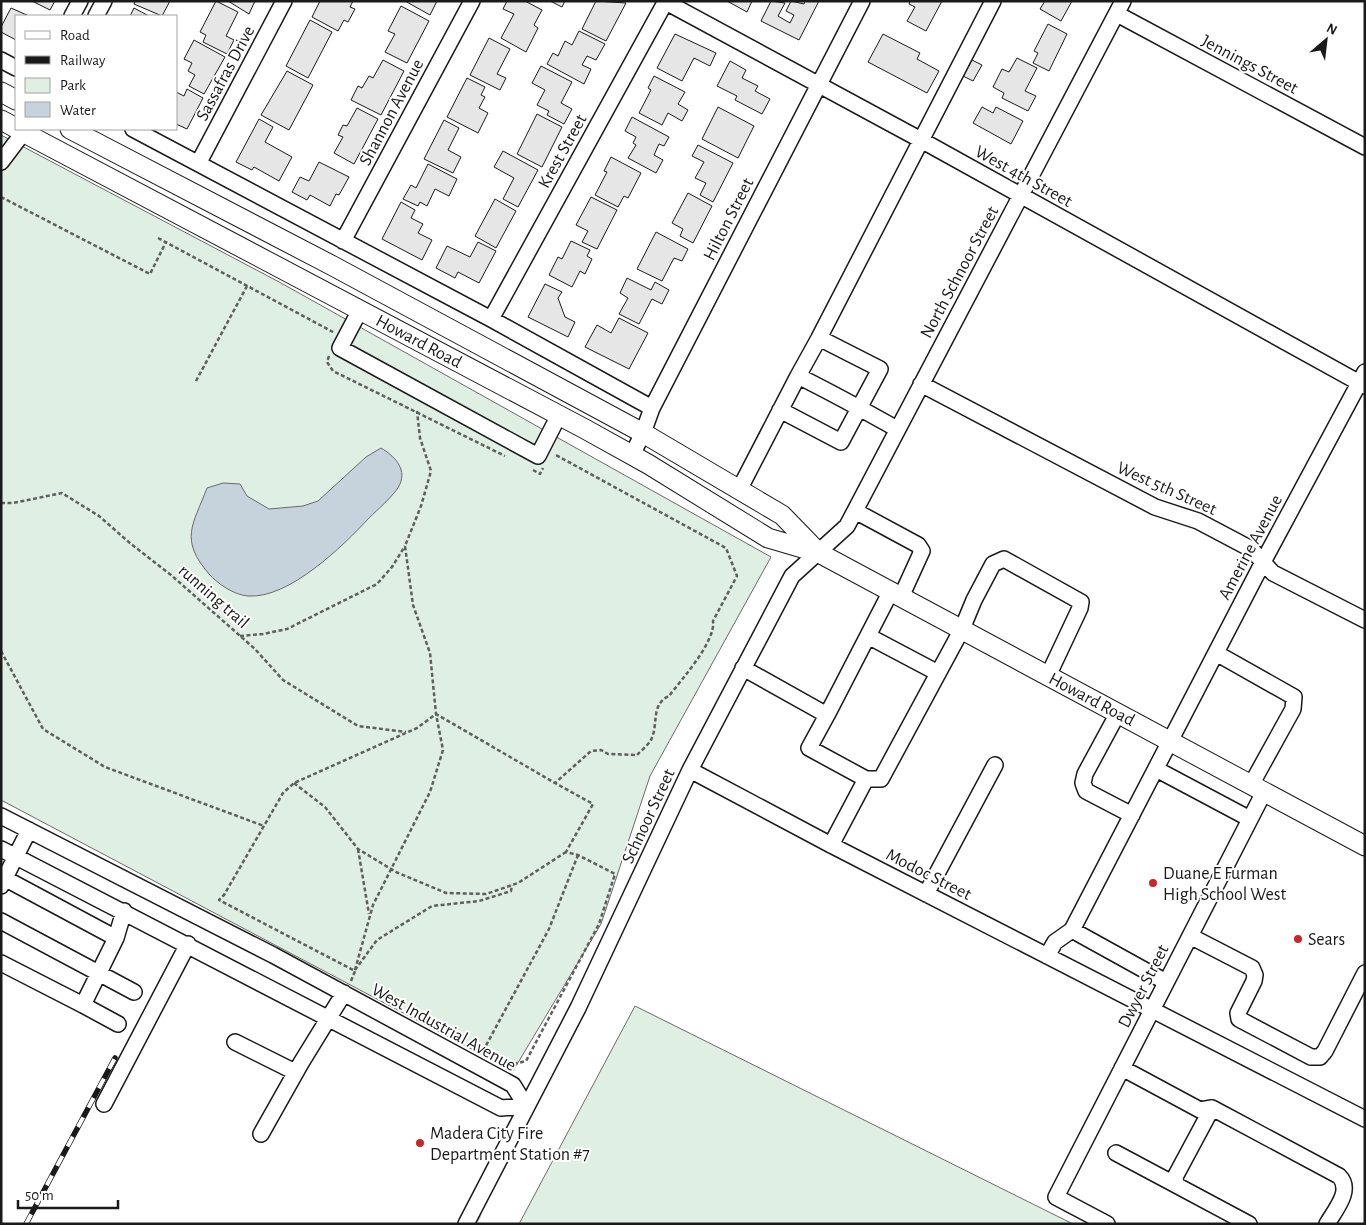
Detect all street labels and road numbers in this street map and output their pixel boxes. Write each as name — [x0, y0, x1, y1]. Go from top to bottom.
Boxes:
street label: Sassafras Drive — [193, 23, 258, 124]
street label: Jennings Street — [1198, 32, 1301, 98]
street label: Shannon Avenue — [356, 56, 427, 169]
street label: Krest Street — [535, 111, 591, 191]
street label: West 4th Street — [972, 143, 1075, 211]
street label: Hilton Street — [700, 175, 757, 264]
street label: North Schnoor Street — [918, 203, 1002, 341]
street label: Howard Road — [373, 312, 464, 372]
street label: West 5th Street — [1114, 459, 1219, 519]
street label: Amerine Avenue — [1216, 492, 1286, 603]
street label: running trail — [175, 561, 252, 632]
street label: Howard Road — [1046, 670, 1137, 730]
street label: Schnoor Street — [619, 766, 679, 867]
street label: Modoc Street — [883, 846, 974, 904]
street label: Dwyer Street — [1115, 942, 1173, 1031]
street label: West Industrial Avenue — [368, 981, 519, 1075]

